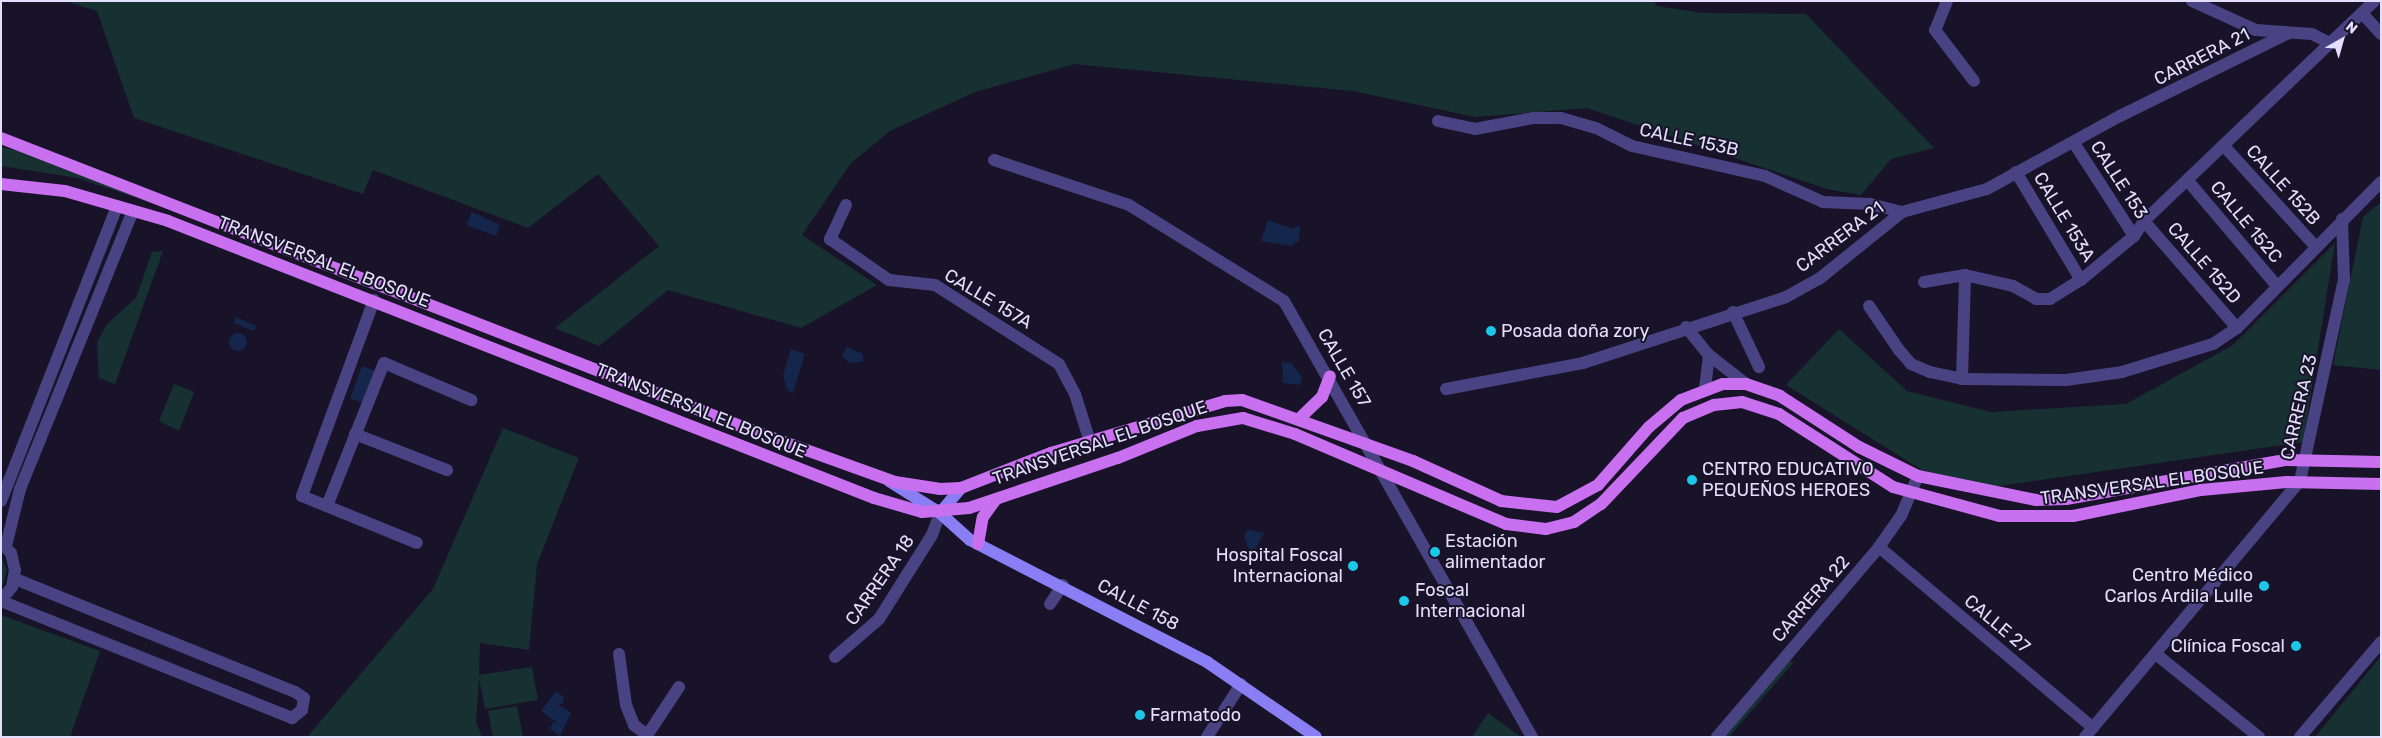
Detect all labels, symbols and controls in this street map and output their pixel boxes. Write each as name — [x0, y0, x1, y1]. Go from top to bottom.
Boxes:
north arrow — [2317, 15, 2367, 65]
text: N — [2342, 18, 2361, 38]
street label: CARRERA 21 — [2150, 24, 2254, 90]
street label: CALLE 153B — [1637, 119, 1741, 161]
street label: CALLE 153 — [2086, 137, 2152, 223]
street label: CALLE 152B — [2241, 140, 2325, 230]
street label: CALLE 153A — [2029, 168, 2099, 266]
street label: CALLE 152C — [2205, 177, 2287, 267]
street label: CARRERA 21 — [1792, 197, 1888, 277]
street label: TRANSVERSAL EL BOSQUE — [215, 211, 433, 313]
street label: CALLE 152D — [2163, 218, 2245, 308]
street label: CALLE 157A — [940, 264, 1036, 334]
place label: Posada doña zory — [1501, 320, 1649, 342]
street label: CALLE 157 — [1313, 325, 1375, 411]
marker: Posada doña zory — [1485, 325, 1497, 337]
street label: CARRERA 23 — [2276, 352, 2322, 462]
street label: TRANSVERSAL EL BOSQUE — [592, 359, 810, 463]
street label: TRANSVERSAL EL BOSQUE — [990, 396, 1210, 490]
street label: TRANSVERSAL EL BOSQUE — [2038, 457, 2266, 509]
place label: CENTRO EDUCATIVO PEQUEÑOS HEROES — [1702, 459, 1874, 502]
marker: CENTRO EDUCATIVO PEQUEÑOS HEROES — [1686, 474, 1698, 486]
street label: CARRERA 18 — [841, 530, 919, 630]
place label: Estación alimentador — [1445, 531, 1545, 574]
place label: Hospital Foscal Internacional — [1216, 545, 1343, 588]
marker: Estación alimentador — [1429, 546, 1441, 558]
street label: CARRERA 22 — [1767, 551, 1855, 647]
marker: Hospital Foscal Internacional — [1347, 560, 1359, 572]
place label: Centro Médico Carlos Ardila Lulle — [2104, 565, 2253, 608]
street label: CALLE 158 — [1093, 574, 1183, 636]
marker: Centro Médico Carlos Ardila Lulle — [2257, 579, 2271, 593]
place label: Foscal Internacional — [1415, 580, 1525, 622]
street label: CALLE 27 — [1960, 590, 2034, 658]
marker: Foscal Internacional — [1397, 594, 1411, 608]
place label: Clínica Foscal — [2171, 635, 2285, 657]
marker: Clínica Foscal — [2289, 639, 2303, 653]
place label: Farmatodo — [1150, 704, 1241, 726]
marker: Farmatodo — [1134, 709, 1146, 721]

